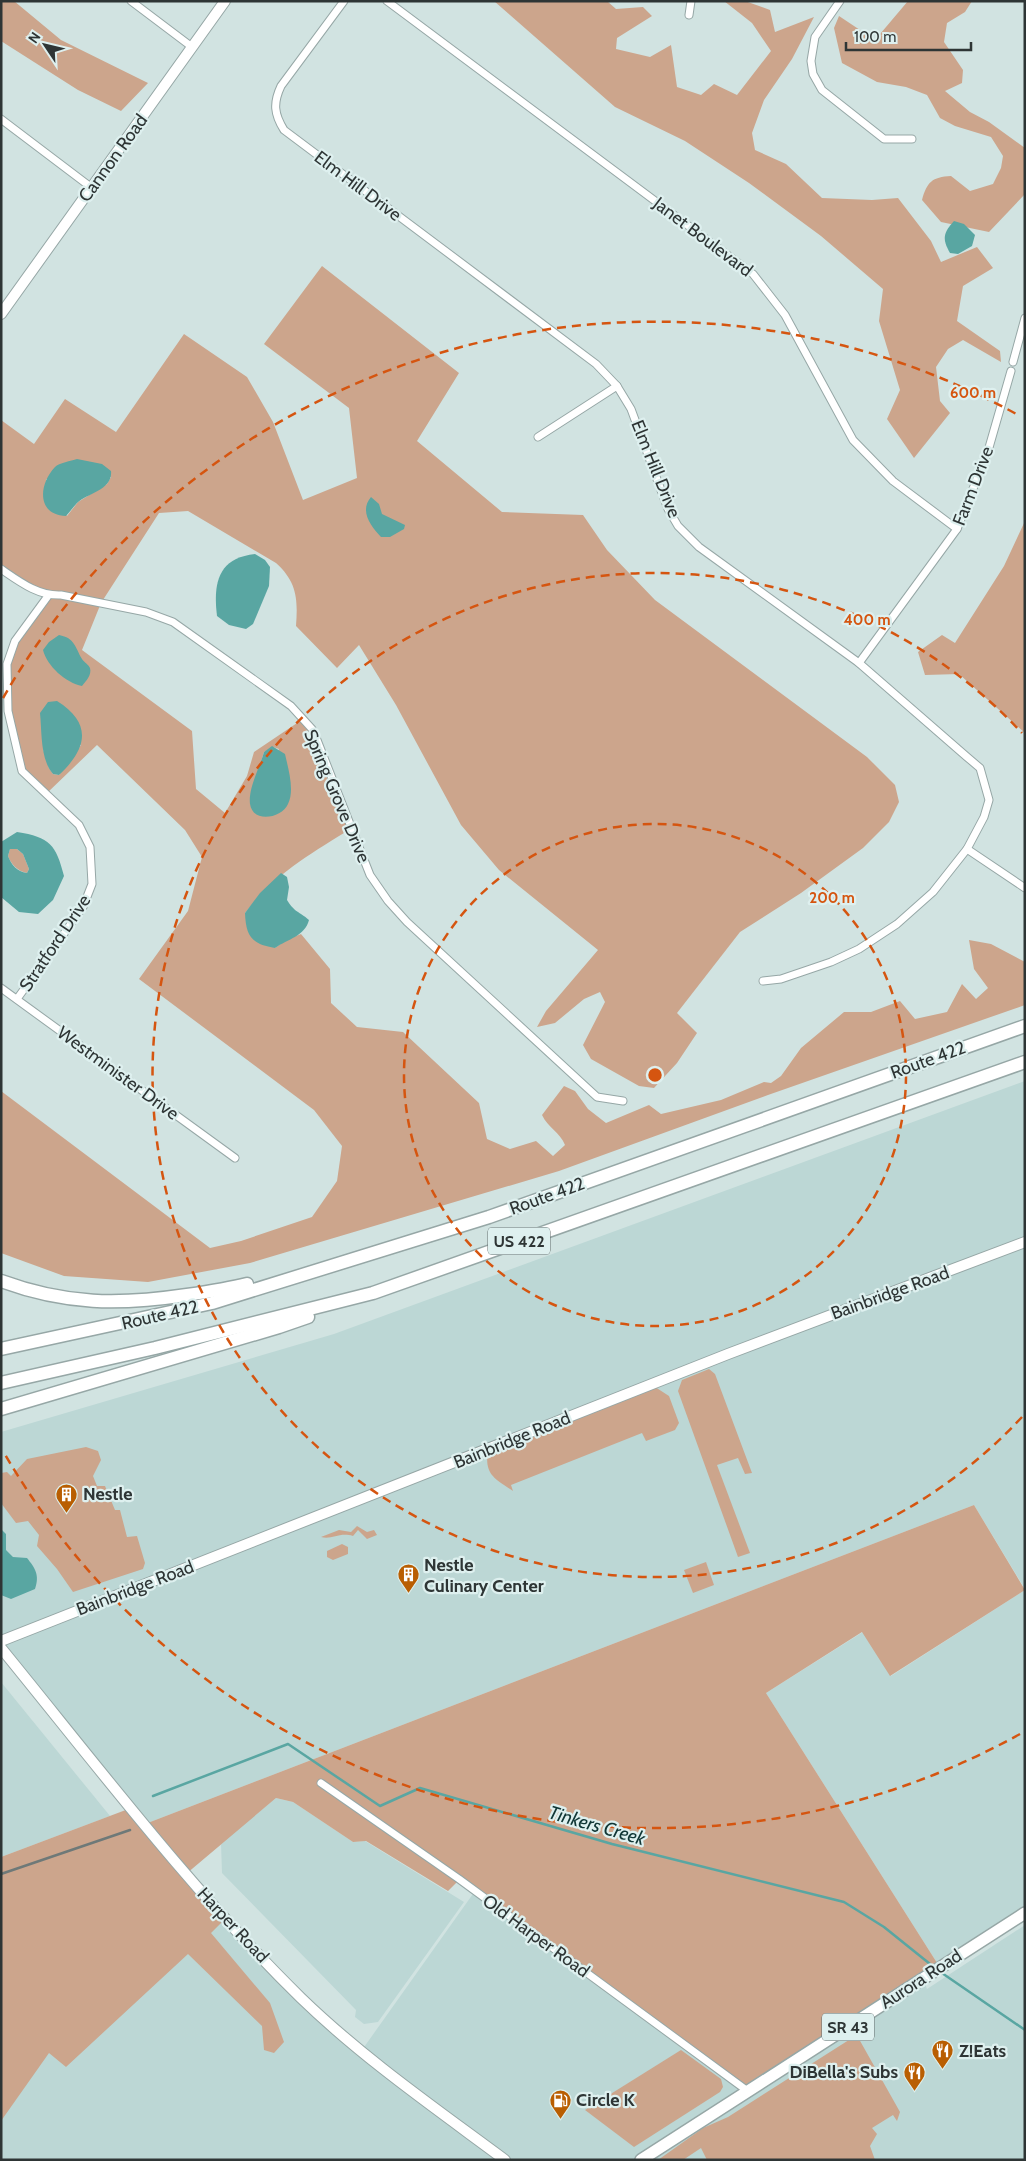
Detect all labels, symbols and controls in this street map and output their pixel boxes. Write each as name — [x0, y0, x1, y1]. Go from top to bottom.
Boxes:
north arrow — [20, 20, 70, 70]
scale bar — [846, 20, 971, 52]
text: N — [24, 28, 45, 47]
text: 100 m — [854, 28, 896, 46]
street label: Cannon Road — [74, 110, 152, 206]
street label: Elm Hill Drive — [310, 146, 406, 226]
street label: Janet Boulevard — [648, 192, 757, 281]
text: 600 m — [950, 384, 996, 402]
street label: Elm Hill Drive — [626, 417, 686, 521]
street label: Farm Drive — [948, 443, 998, 529]
text: 400 m — [844, 611, 890, 629]
street label: Spring Grove Drive — [299, 726, 375, 866]
text: 200 m — [809, 889, 855, 907]
street label: Stratford Drive — [15, 890, 95, 996]
street label: Westminister Drive — [53, 1021, 183, 1125]
street label: Route 422 — [887, 1036, 969, 1084]
centre of rings — [646, 1066, 664, 1084]
street label: Route 422 — [506, 1172, 588, 1220]
road number: US 422 — [488, 1228, 550, 1254]
street label: Bainbridge Road — [828, 1261, 952, 1325]
street label: Route 422 — [119, 1295, 201, 1335]
street label: Bainbridge Road — [450, 1407, 574, 1473]
building icon: Nestle — [55, 1482, 79, 1513]
place label: Nestle — [83, 1483, 132, 1505]
place label: Nestle Culinary Center — [424, 1554, 544, 1597]
street label: Bainbridge Road — [73, 1556, 197, 1620]
building icon: Nestle Culinary Center — [396, 1563, 420, 1594]
water label: Tinkers Creek — [546, 1801, 649, 1850]
street label: Harper Road — [193, 1883, 273, 1967]
street label: Old Harper Road — [478, 1890, 594, 1982]
street label: Aurora Road — [876, 1944, 966, 2014]
road number: SR 43 — [822, 2014, 874, 2040]
restaurant icon: Z!Eats — [931, 2039, 955, 2070]
place label: Z!Eats — [959, 2040, 1007, 2062]
restaurant icon: DiBella's Subs — [902, 2060, 926, 2091]
place label: DiBella's Subs — [790, 2061, 898, 2083]
fuel station icon: Circle K — [548, 2088, 572, 2119]
place label: Circle K — [576, 2089, 636, 2111]

